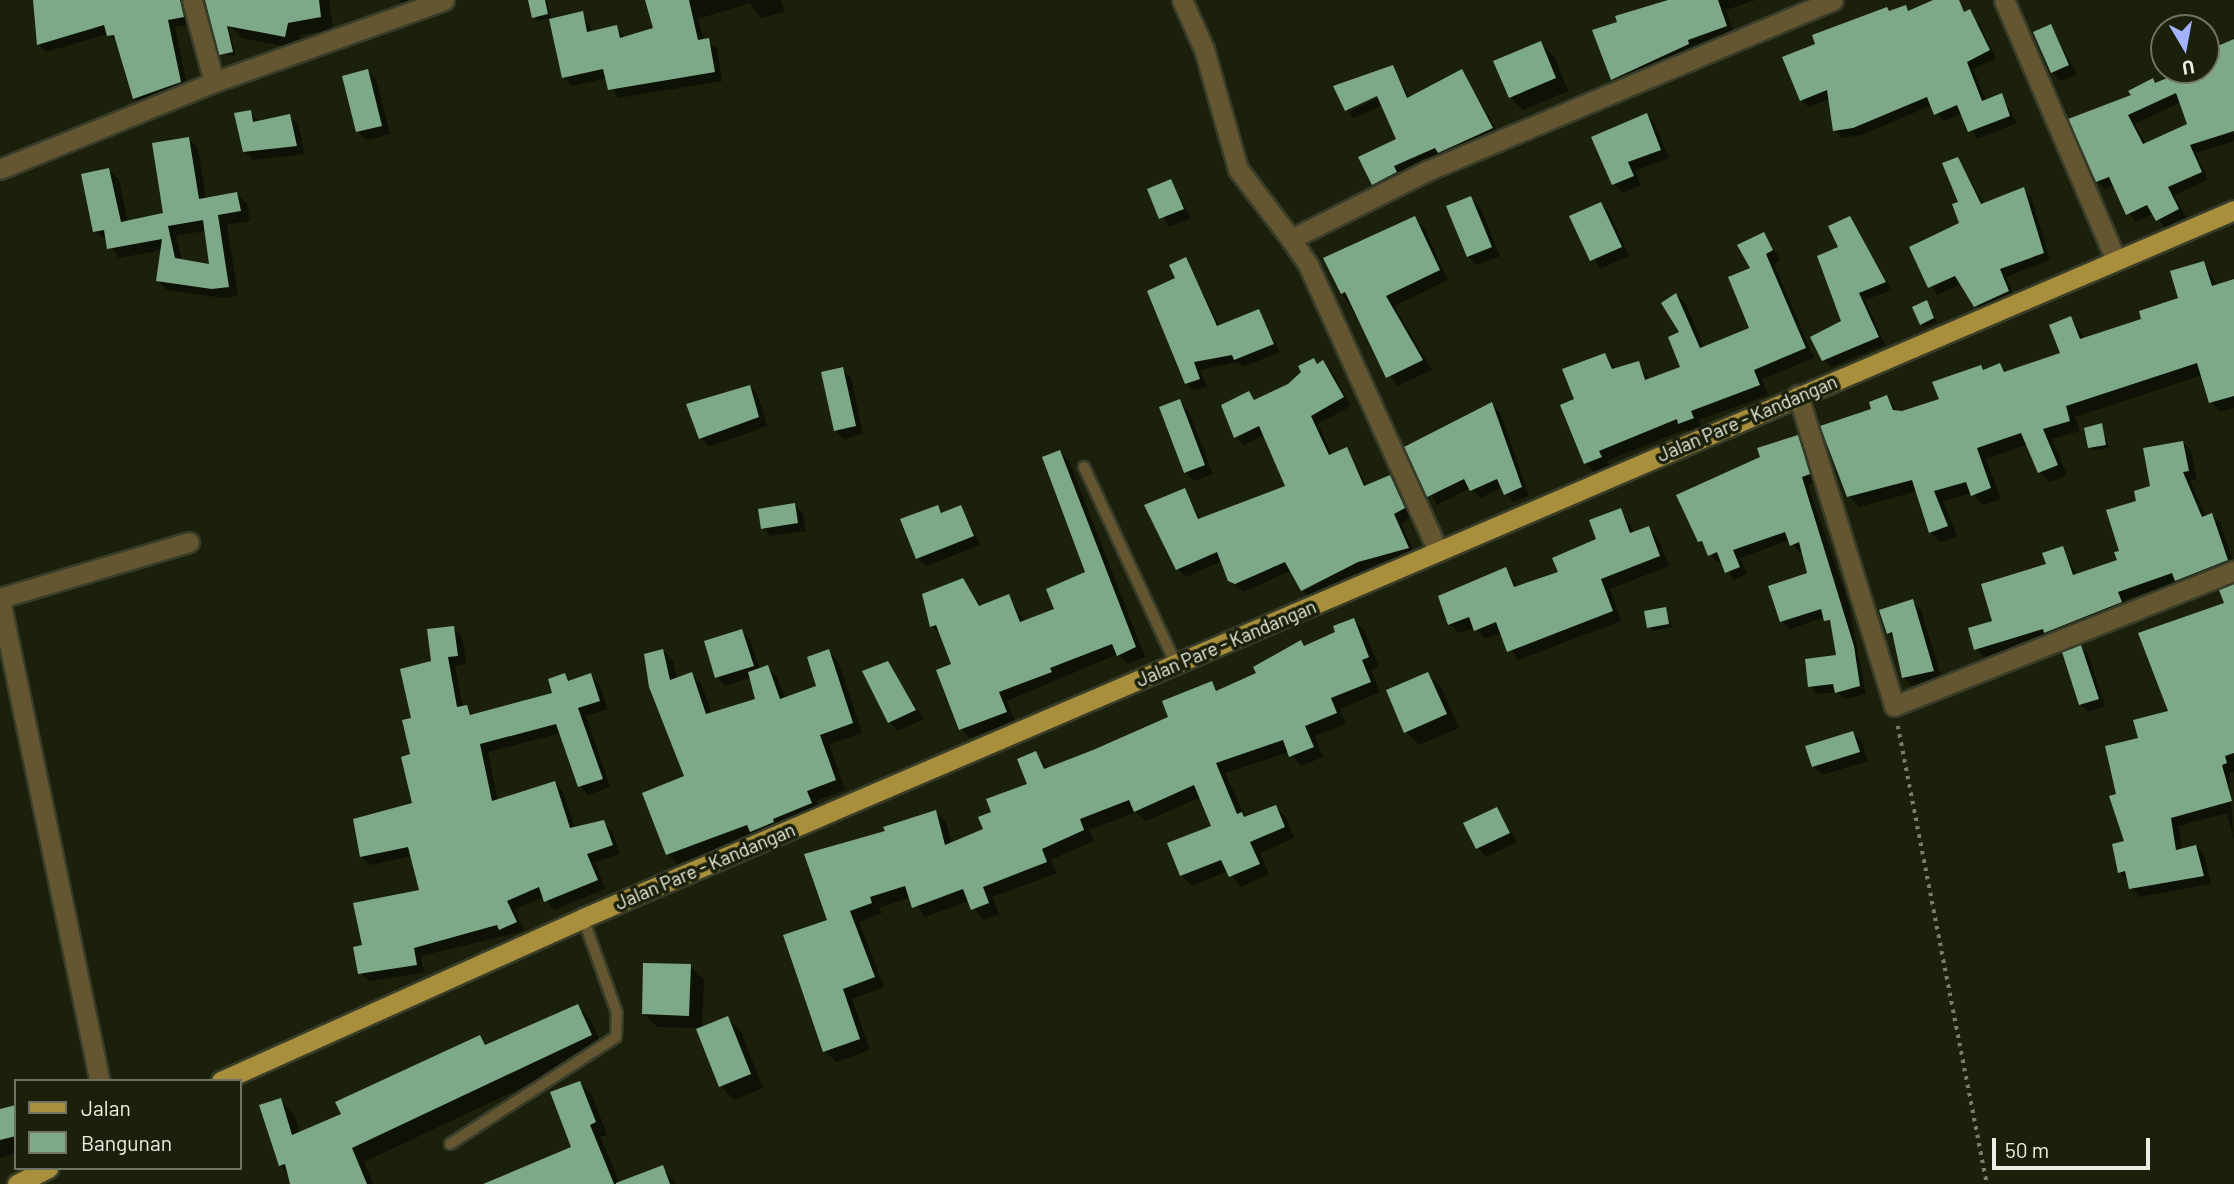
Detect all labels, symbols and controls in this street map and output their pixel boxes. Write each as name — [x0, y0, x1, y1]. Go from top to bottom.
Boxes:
north arrow — [2150, 14, 2220, 84]
text: U — [2181, 56, 2196, 81]
street label: Jalan Pare - Kandangan — [1653, 370, 1841, 466]
street label: Jalan Pare - Kandangan — [1132, 595, 1320, 691]
street label: Jalan Pare - Kandangan — [611, 818, 799, 914]
legend — [14, 1079, 242, 1170]
text: Jalan — [81, 1095, 131, 1120]
scale bar — [1996, 1124, 2154, 1168]
text: Bangunan — [81, 1130, 172, 1155]
text: 50 m — [2005, 1137, 2049, 1162]

